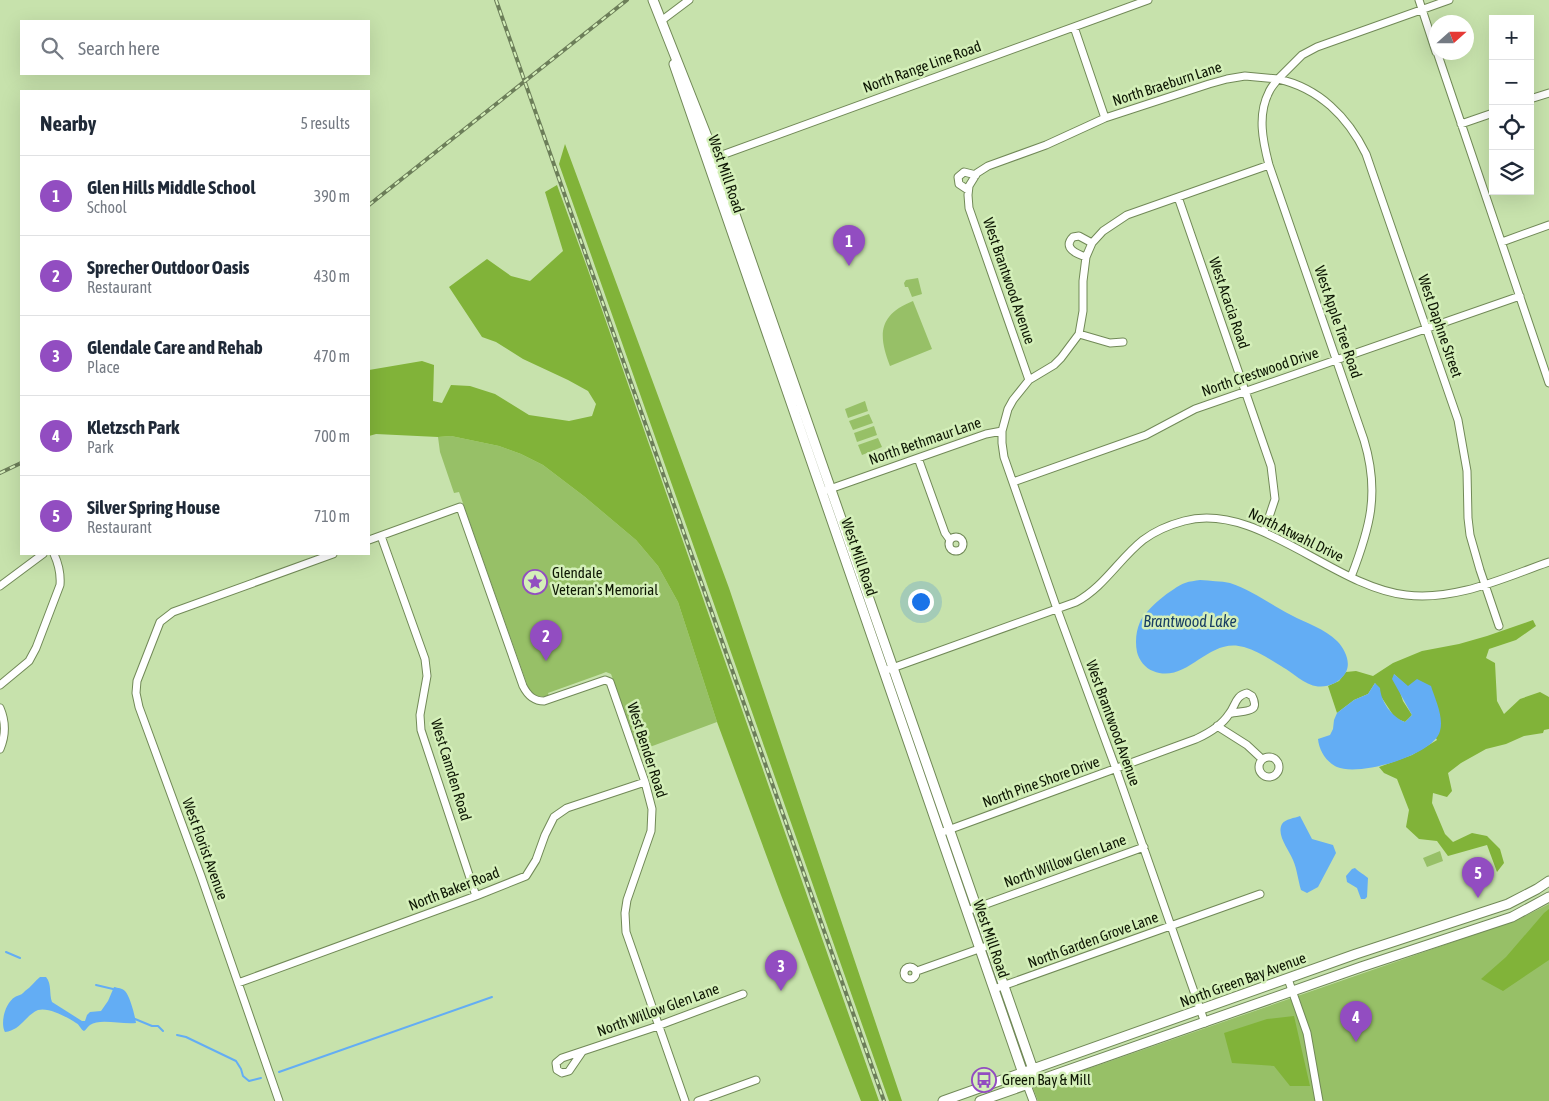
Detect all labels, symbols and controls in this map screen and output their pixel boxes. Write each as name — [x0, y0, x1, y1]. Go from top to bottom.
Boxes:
north arrow — [1429, 15, 1474, 60]
map controls — [1489, 15, 1534, 195]
button: + — [1489, 15, 1534, 60]
search box — [20, 20, 370, 75]
icon: search — [38, 34, 66, 62]
text: Search here — [78, 37, 160, 59]
street label: North Range Line Road — [860, 37, 983, 96]
street label: North Braeburn Lane — [1110, 58, 1224, 109]
button: − — [1489, 60, 1534, 105]
button: locate — [1489, 105, 1534, 150]
text: Nearby — [40, 111, 96, 135]
text: 5 results — [300, 114, 350, 132]
street label: West Mill Road — [705, 133, 748, 215]
button: layers — [1489, 150, 1534, 195]
text: Glen Hills Middle School — [87, 176, 255, 198]
text: 1 — [52, 187, 60, 205]
text: 390 m — [314, 187, 350, 205]
text: School — [87, 198, 127, 216]
street label: West Brantwood Avenue — [980, 216, 1039, 346]
pin: 1 — [833, 225, 865, 266]
street label: West Acacia Road — [1206, 255, 1253, 351]
text: Sprecher Outdoor Oasis — [87, 256, 250, 278]
street label: West Apple Tree Road — [1311, 264, 1366, 380]
text: 2 — [52, 267, 60, 285]
text: 430 m — [314, 267, 350, 285]
street label: West Daphne Street — [1415, 272, 1466, 380]
text: Restaurant — [87, 278, 152, 296]
text: Glendale Care and Rehab — [87, 336, 263, 358]
street label: North Crestwood Drive — [1199, 343, 1321, 400]
text: 3 — [52, 347, 60, 365]
text: 470 m — [314, 347, 350, 365]
text: Place — [87, 358, 120, 376]
street label: North Bethmaur Lane — [866, 413, 983, 468]
text: Kletzsch Park — [87, 416, 179, 438]
text: 4 — [52, 427, 60, 445]
text: 700 m — [314, 427, 350, 445]
text: Park — [87, 438, 114, 456]
text: Silver Spring House — [87, 496, 220, 518]
street label: North Atwahl Drive — [1246, 504, 1347, 565]
text: 5 — [52, 507, 60, 525]
text: 710 m — [314, 507, 350, 525]
street label: West Mill Road — [838, 516, 881, 598]
text: Restaurant — [87, 518, 152, 536]
place label: Glendale Veteran's Memorial — [552, 564, 658, 598]
place icon: Glendale Veteran's Memorial — [522, 569, 548, 595]
your location — [908, 589, 934, 615]
water label: Brantwood Lake — [1143, 612, 1237, 630]
pin: 2 — [530, 620, 562, 661]
street label: West Brantwood Avenue — [1083, 658, 1144, 788]
street label: West Bender Road — [624, 700, 671, 800]
street label: West Camden Road — [428, 717, 475, 823]
street label: North Pine Shore Drive — [980, 752, 1102, 811]
street label: West Florist Avenue — [179, 796, 232, 902]
street label: North Willow Glen Lane — [1001, 830, 1128, 891]
pin: 5 — [1462, 857, 1494, 898]
street label: North Baker Road — [406, 863, 502, 914]
street label: West Mill Road — [970, 898, 1013, 980]
street label: North Garden Grove Lane — [1025, 908, 1160, 971]
street label: North Green Bay Avenue — [1177, 949, 1308, 1010]
pin: 3 — [765, 950, 797, 991]
street label: North Willow Glen Lane — [594, 979, 721, 1040]
pin: 4 — [1340, 1001, 1372, 1042]
bus stop icon: Green Bay & Mill — [971, 1067, 997, 1093]
place label: Green Bay & Mill — [1002, 1071, 1091, 1088]

